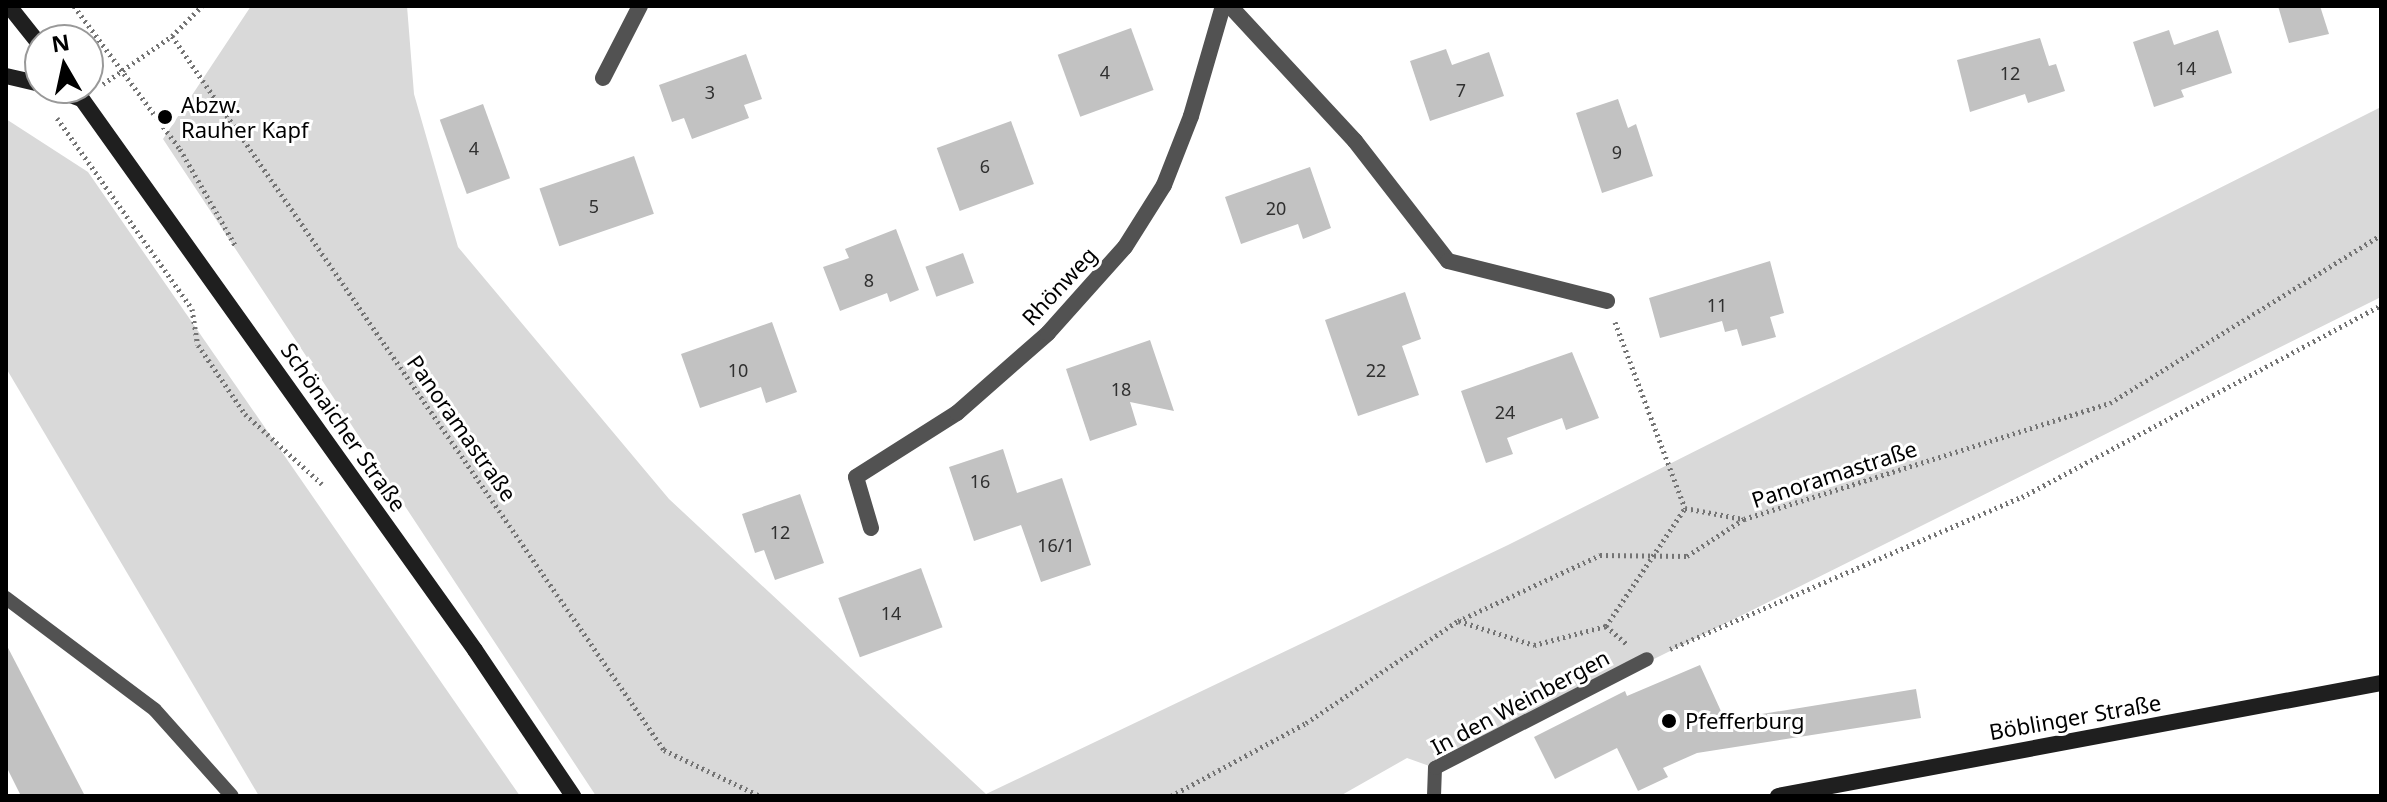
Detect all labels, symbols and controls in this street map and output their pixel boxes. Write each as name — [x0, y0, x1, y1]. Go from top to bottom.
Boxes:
north arrow — [24, 24, 104, 104]
text: N — [49, 26, 72, 58]
house number: 14 — [2176, 57, 2196, 79]
house number: 4 — [1100, 61, 1110, 83]
house number: 12 — [2000, 62, 2020, 84]
house number: 7 — [1456, 79, 1466, 101]
house number: 3 — [705, 81, 715, 103]
place label: Abzw. Rauher Kapf — [181, 91, 308, 142]
marker: Abzw. Rauher Kapf — [156, 108, 174, 126]
house number: 4 — [469, 137, 479, 159]
house number: 9 — [1612, 141, 1622, 163]
house number: 6 — [980, 155, 990, 177]
house number: 5 — [589, 195, 599, 217]
house number: 20 — [1266, 197, 1286, 219]
street label: Rhönweg — [1016, 241, 1102, 331]
house number: 8 — [864, 269, 874, 291]
house number: 11 — [1707, 294, 1727, 316]
street label: Schönaicher Straße — [276, 338, 412, 516]
street label: Panoramastraße — [402, 350, 522, 506]
house number: 10 — [728, 359, 748, 381]
house number: 22 — [1366, 359, 1386, 381]
house number: 18 — [1111, 378, 1131, 400]
house number: 24 — [1495, 401, 1515, 423]
street label: Panoramastraße — [1748, 435, 1920, 513]
house number: 16 — [970, 470, 990, 492]
house number: 12 — [770, 521, 790, 543]
house number: 16/1 — [1037, 534, 1075, 556]
house number: 14 — [881, 602, 901, 624]
street label: In den Weinbergen — [1426, 644, 1614, 760]
street label: Böblinger Straße — [1987, 689, 2163, 745]
place label: Pfefferburg — [1685, 708, 1804, 734]
marker: Pfefferburg — [1660, 712, 1678, 730]

